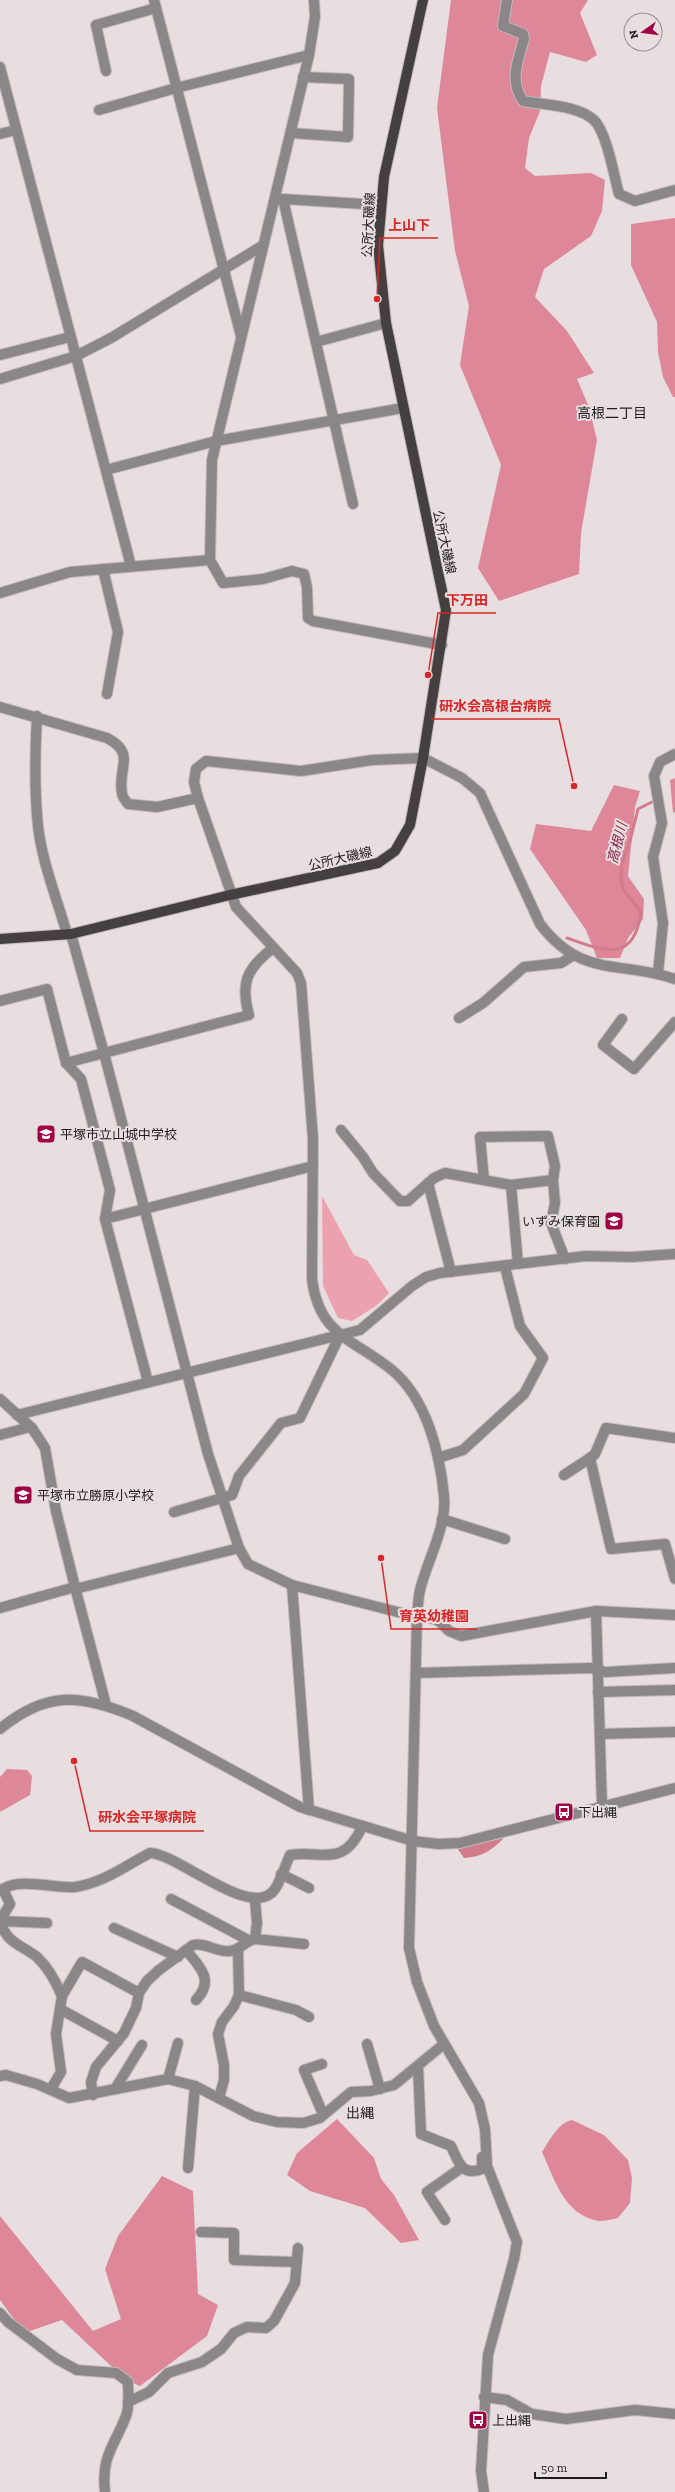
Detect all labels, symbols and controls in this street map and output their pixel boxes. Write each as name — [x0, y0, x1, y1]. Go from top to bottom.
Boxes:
north arrow — [623, 12, 663, 52]
text: N — [626, 28, 641, 40]
street label: 公所大磯線 — [359, 192, 378, 258]
callout: 上山下 — [380, 212, 438, 238]
text: 上山下 — [388, 217, 430, 234]
district label: 高根二丁目 — [577, 405, 647, 422]
street label: 公所大磯線 — [430, 509, 459, 575]
callout: 下万田 — [438, 587, 496, 613]
text: 下万田 — [446, 592, 488, 609]
callout: 研水会高根台病院 — [431, 693, 559, 719]
text: 研水会高根台病院 — [439, 698, 551, 715]
water label: 高根川 — [604, 819, 631, 866]
street label: 公所大磯線 — [307, 844, 373, 873]
school or university icon: 平塚市立山城中学校 — [35, 1123, 57, 1145]
place label: 平塚市立山城中学校 — [60, 1127, 177, 1142]
school or university icon: いずみ保育園 — [603, 1210, 625, 1232]
place label: いずみ保育園 — [522, 1214, 600, 1229]
school or university icon: 平塚市立勝原小学校 — [12, 1484, 34, 1506]
place label: 平塚市立勝原小学校 — [37, 1488, 154, 1503]
callout: 育英幼稚園 — [391, 1603, 477, 1629]
text: 育英幼稚園 — [399, 1608, 469, 1625]
bus stop icon: 下出縄 — [553, 1801, 575, 1823]
callout: 研水会平塚病院 — [90, 1805, 204, 1831]
place label: 下出縄 — [578, 1805, 617, 1820]
text: 研水会平塚病院 — [98, 1809, 196, 1826]
district label: 出縄 — [346, 2105, 374, 2122]
bus stop icon: 上出縄 — [467, 2409, 489, 2431]
place label: 上出縄 — [492, 2413, 531, 2428]
scale bar — [535, 2454, 606, 2480]
text: 50 m — [541, 2461, 568, 2475]

